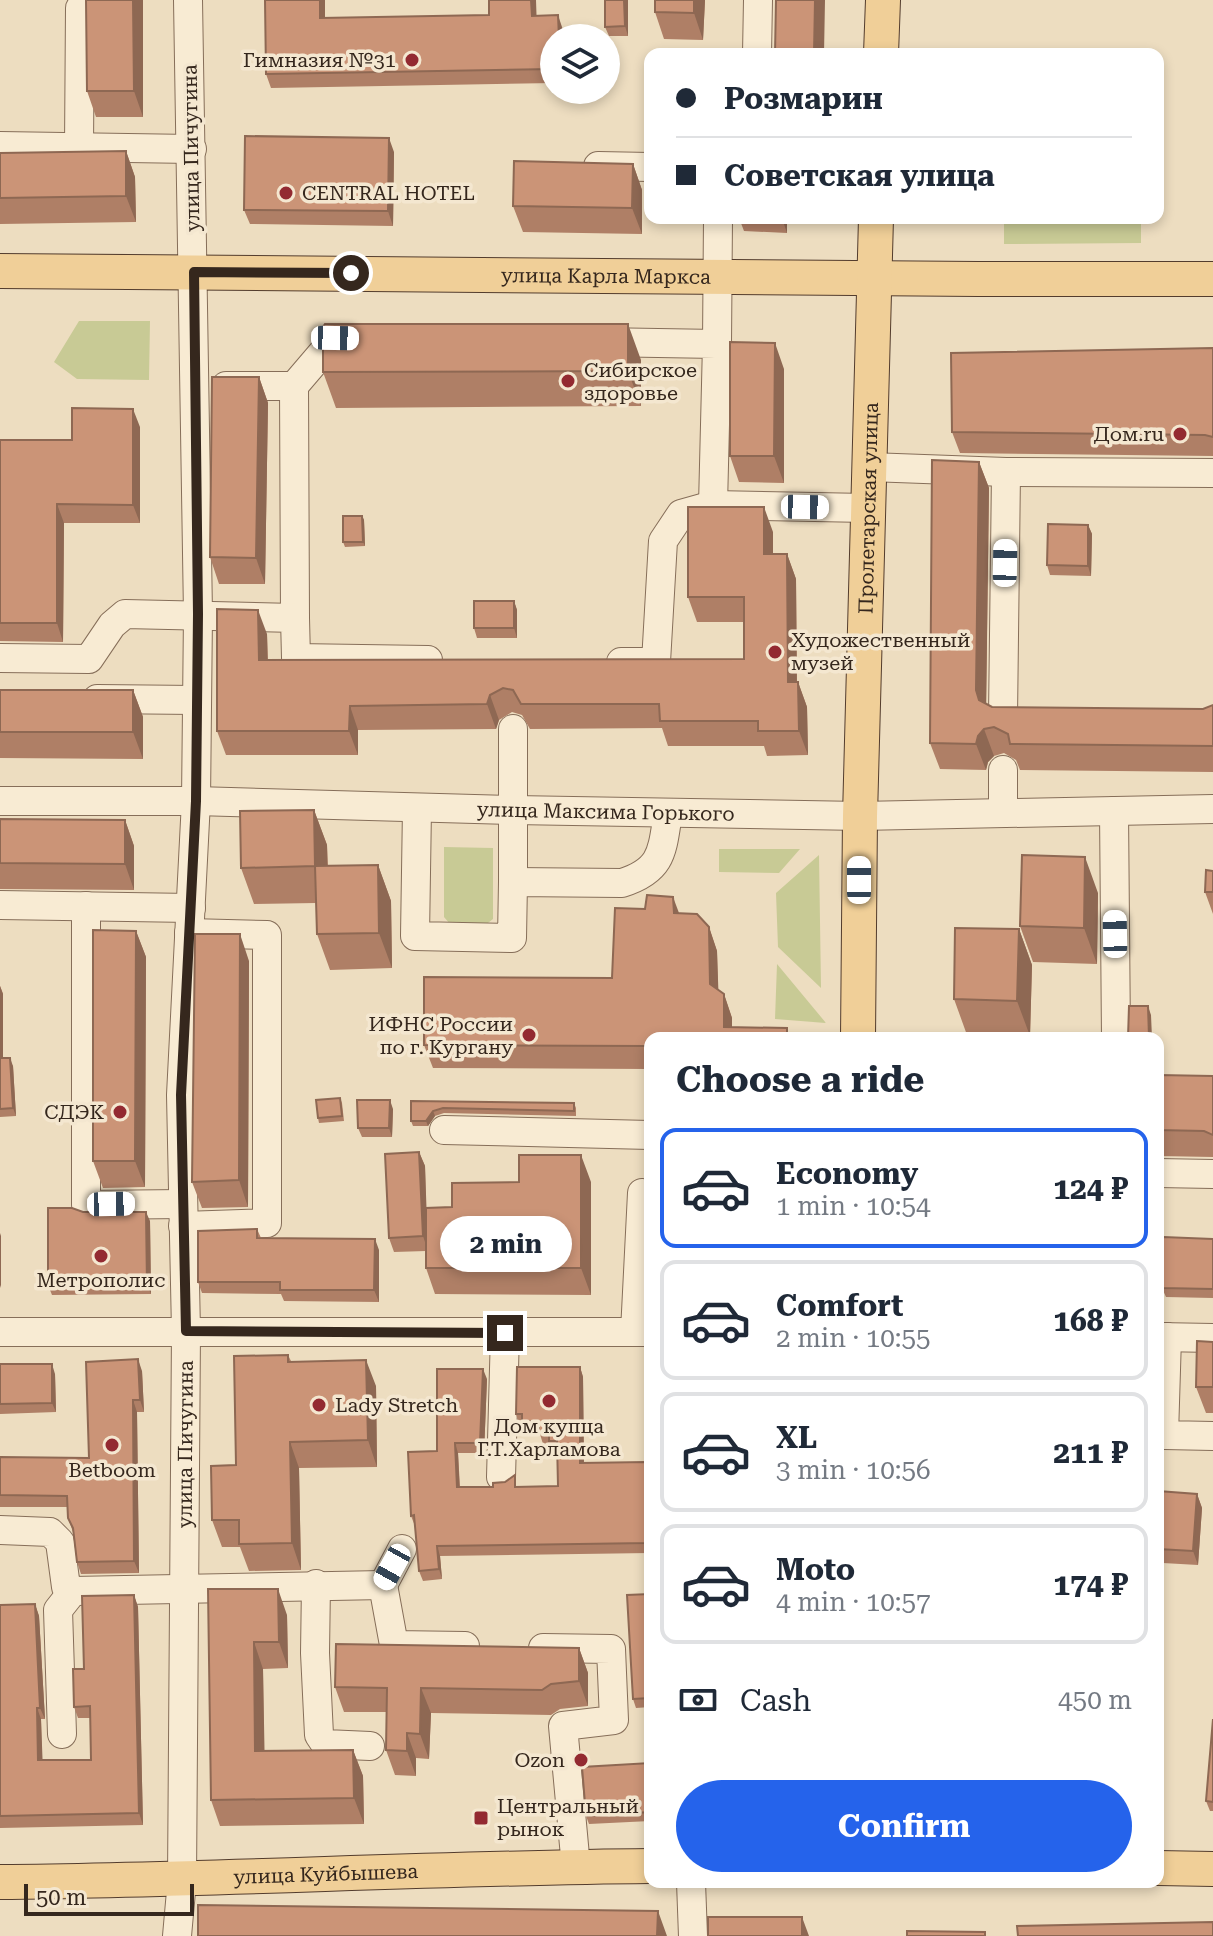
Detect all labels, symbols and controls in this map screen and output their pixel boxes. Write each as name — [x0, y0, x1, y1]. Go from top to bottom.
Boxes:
map controls — [540, 24, 620, 104]
button: layers — [540, 24, 620, 104]
place label: Гимназия №31 — [243, 48, 396, 72]
marker: Гимназия №31 — [403, 51, 421, 69]
street label: улица Пичугина — [178, 64, 204, 232]
text: Розмарин — [724, 81, 883, 116]
text: Советская улица — [724, 158, 995, 193]
place label: СENTRAL HOTEL — [302, 181, 475, 205]
marker: СENTRAL HOTEL — [277, 184, 295, 202]
route start — [333, 255, 369, 291]
street label: улица Карла Маркса — [501, 263, 711, 289]
car — [311, 326, 359, 350]
place label: Сибирское здоровье — [584, 358, 697, 405]
marker: Сибирское здоровье — [559, 372, 577, 390]
street label: Пролетарская улица — [853, 402, 883, 614]
place label: Дом.ru — [1094, 422, 1165, 446]
marker: Дом.ru — [1171, 425, 1189, 443]
car — [781, 495, 829, 519]
car — [993, 539, 1017, 587]
place label: Художественный музей — [791, 628, 970, 675]
marker: Художественный музей — [766, 643, 784, 661]
street label: улица Максима Горького — [477, 797, 735, 826]
car — [847, 856, 871, 904]
car — [1103, 910, 1127, 958]
place label: ИФНС России по г. Кургану — [369, 1012, 513, 1059]
marker: ИФНС России по г. Кургану — [520, 1026, 538, 1044]
text: Choose a ride — [676, 1059, 924, 1101]
place label: СДЭК — [44, 1100, 104, 1124]
marker: СДЭК — [111, 1103, 129, 1121]
icon: car — [680, 1152, 752, 1224]
text: Economy — [776, 1156, 918, 1191]
text: 124 ₽ — [1053, 1171, 1128, 1206]
text: 1 min · 10:54 — [776, 1191, 931, 1221]
car — [87, 1192, 135, 1216]
callout: 2 min — [439, 1217, 571, 1273]
text: 2 min — [470, 1229, 542, 1259]
marker: Метрополис — [92, 1247, 110, 1265]
place label: Метрополис — [37, 1268, 165, 1292]
icon: car — [680, 1284, 752, 1356]
text: Comfort — [776, 1288, 903, 1323]
text: 168 ₽ — [1053, 1303, 1128, 1338]
route end — [487, 1315, 523, 1351]
text: 2 min · 10:55 — [776, 1323, 931, 1353]
street label: улица Пичугина — [173, 1360, 198, 1528]
marker: Дом купца Г.Т.Харламова — [540, 1392, 558, 1410]
place label: Lady Stretch — [335, 1393, 458, 1417]
marker: Lady Stretch — [310, 1396, 328, 1414]
place label: Дом купца Г.Т.Харламова — [477, 1414, 621, 1461]
icon: car — [680, 1416, 752, 1488]
text: XL — [776, 1420, 817, 1455]
text: 211 ₽ — [1053, 1435, 1128, 1470]
marker: Betboom — [103, 1436, 121, 1454]
text: 3 min · 10:56 — [776, 1455, 931, 1485]
place label: Betboom — [68, 1458, 156, 1482]
car — [370, 1540, 414, 1594]
icon: car — [680, 1548, 752, 1620]
text: Moto — [776, 1552, 855, 1587]
text: 174 ₽ — [1053, 1567, 1128, 1602]
text: 4 min · 10:57 — [776, 1587, 931, 1617]
icon: cash — [676, 1678, 720, 1722]
text: Cash — [740, 1683, 811, 1718]
text: 450 m — [1058, 1685, 1132, 1715]
place label: Ozon — [515, 1748, 565, 1772]
marker: Ozon — [572, 1751, 590, 1769]
button: Confirm — [676, 1780, 1132, 1872]
place label: Центральный рынок — [497, 1794, 639, 1841]
marker: Центральный рынок — [472, 1809, 490, 1827]
street label: улица Куйбышева — [233, 1859, 419, 1889]
scale bar — [24, 1880, 194, 1916]
text: 50 m — [36, 1885, 86, 1910]

